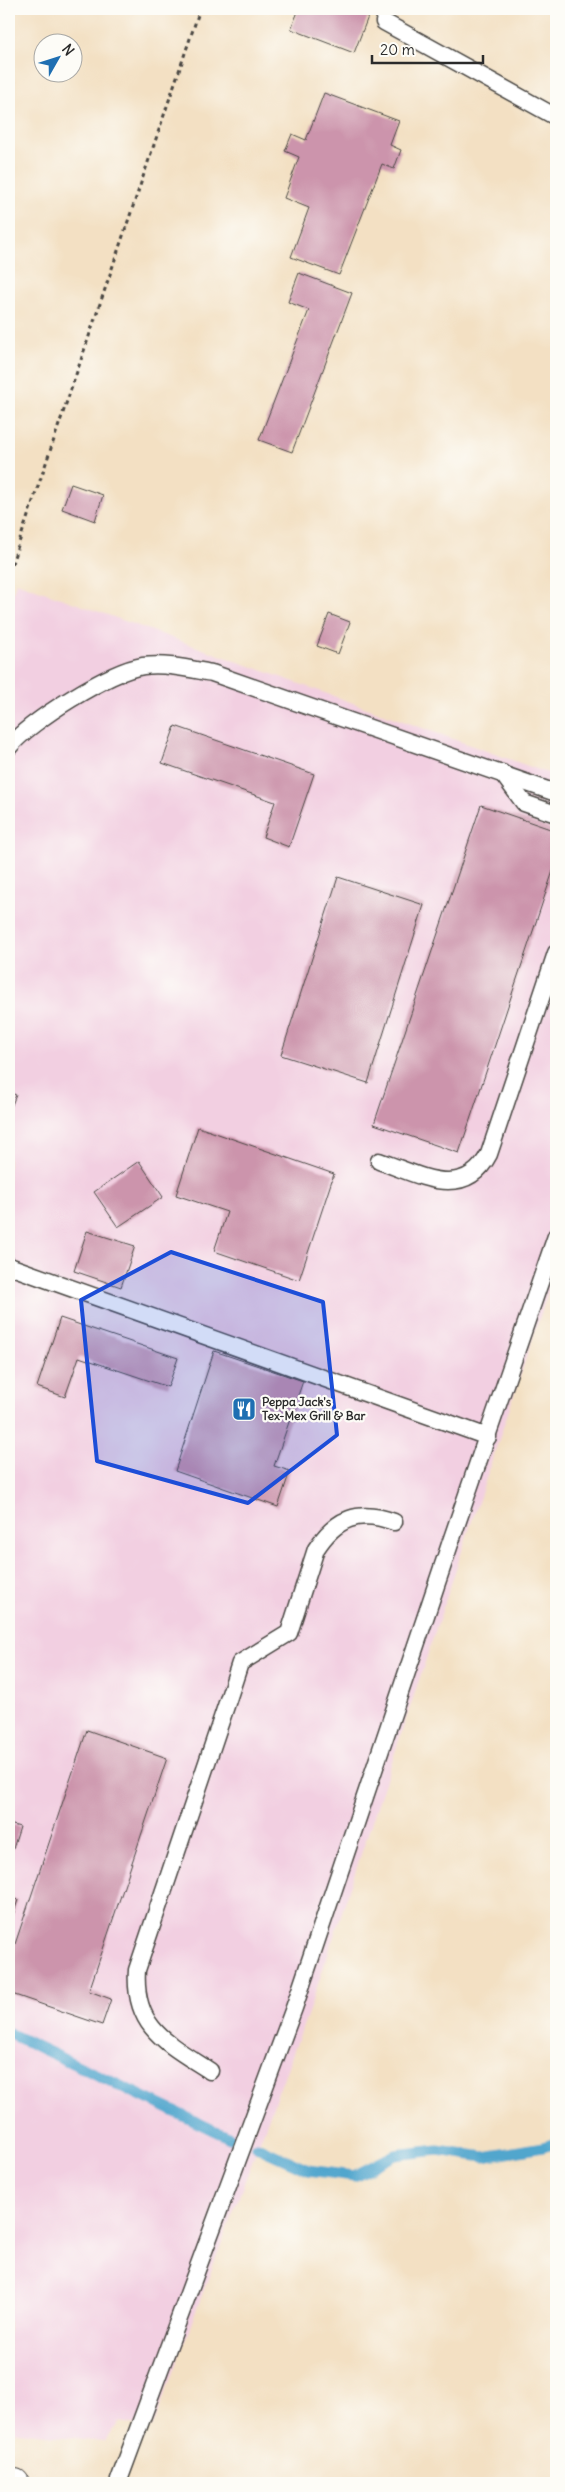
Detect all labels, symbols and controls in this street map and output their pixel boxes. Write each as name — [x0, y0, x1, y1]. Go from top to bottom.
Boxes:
north arrow — [32, 32, 82, 82]
scale bar — [372, 32, 484, 64]
text: N — [58, 40, 78, 59]
text: 20 m — [380, 40, 415, 59]
place label: Peppa Jack's Tex-Mex Grill & Bar — [262, 1394, 366, 1423]
restaurant icon: Peppa Jack's Tex-Mex Grill & Bar — [231, 1396, 257, 1422]

